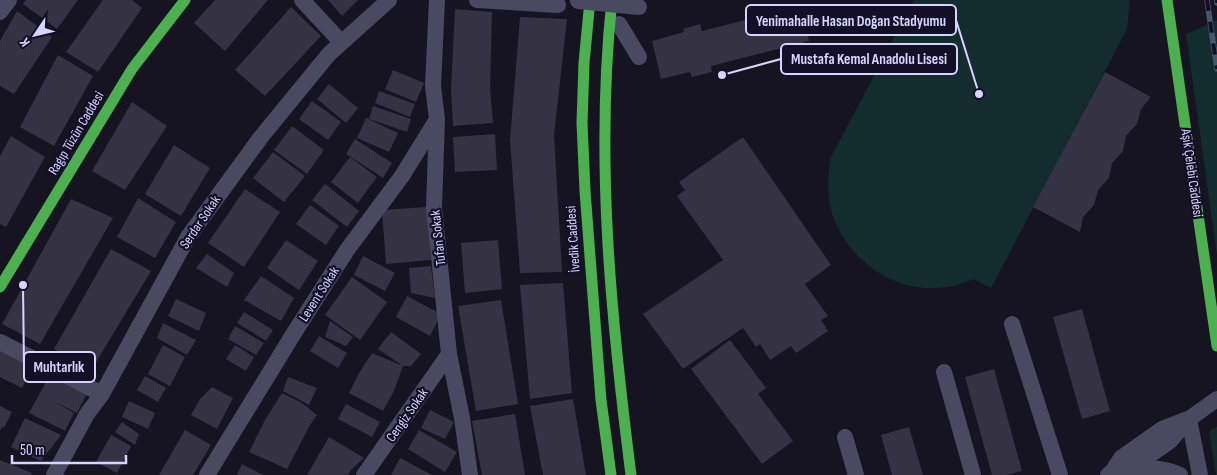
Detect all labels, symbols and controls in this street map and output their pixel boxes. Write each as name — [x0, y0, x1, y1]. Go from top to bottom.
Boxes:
callout: Yenimahalle Hasan Doğan Stadyumu — [746, 5, 956, 35]
north arrow — [10, 10, 60, 60]
text: Yenimahalle Hasan Doğan Stadyumu — [756, 12, 946, 31]
text: K — [16, 34, 34, 50]
callout: Mustafa Kemal Anadolu Lisesi — [781, 44, 957, 74]
text: Mustafa Kemal Anadolu Lisesi — [791, 50, 947, 69]
street label: Ragıp Tüzün Caddesi — [44, 88, 108, 178]
street label: Aşık Çelebi Caddesi — [1177, 127, 1207, 218]
street label: Serdar Sokak — [176, 192, 224, 252]
street label: İvedik Caddesi — [562, 205, 584, 273]
street label: Tufan Sokak — [427, 209, 449, 267]
street label: Levent Sokak — [295, 263, 343, 325]
callout: Muhtarlık — [24, 352, 95, 382]
text: Muhtarlık — [34, 358, 85, 377]
street label: Cengiz Sokak — [382, 384, 432, 445]
scale bar — [12, 432, 126, 464]
text: 50 m — [20, 441, 45, 460]

